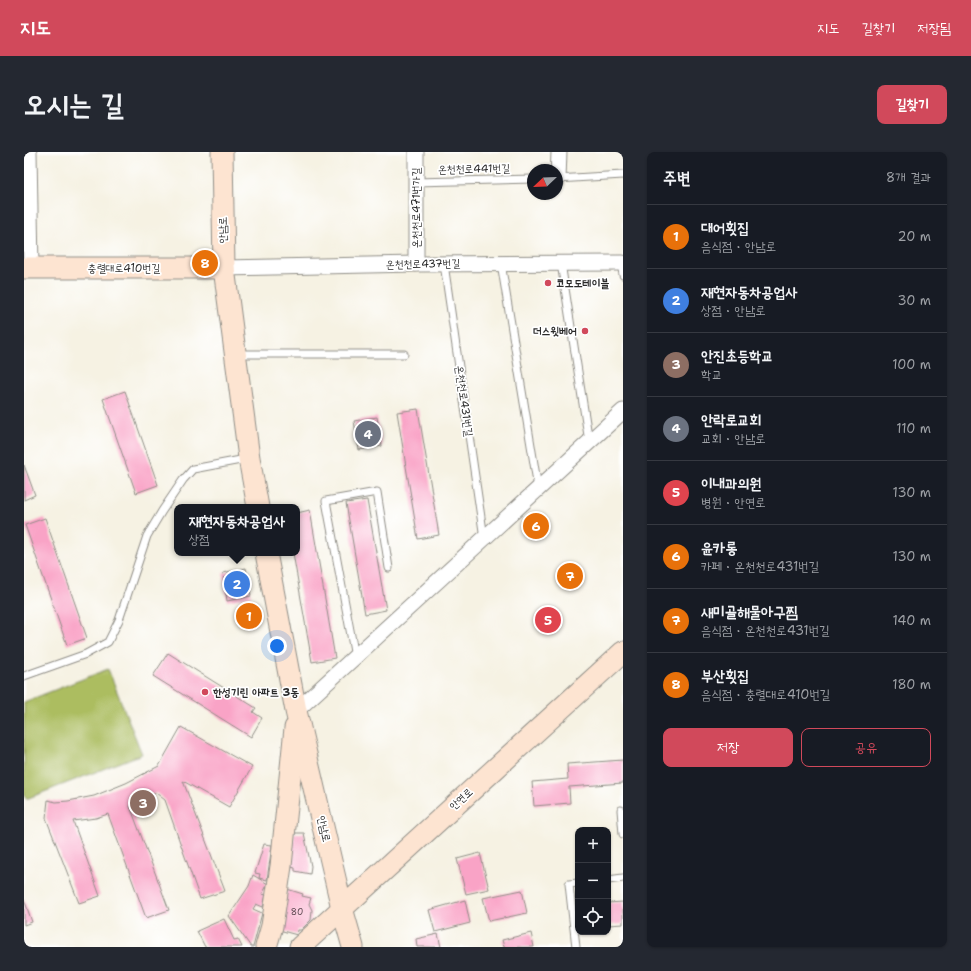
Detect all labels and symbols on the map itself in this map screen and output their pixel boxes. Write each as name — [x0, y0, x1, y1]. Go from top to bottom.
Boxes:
street label: 온천천로441번길 — [438, 161, 510, 177]
north arrow — [527, 164, 563, 200]
street label: 온천천로471번가길 — [409, 168, 424, 248]
street label: 안남로 — [215, 216, 231, 243]
pin: 8 — [192, 248, 218, 278]
street label: 온천천로437번길 — [386, 256, 461, 272]
street label: 충렬대로410번길 — [88, 261, 160, 276]
place label: 코모도테이블 — [556, 276, 609, 291]
marker: 코모도테이블 — [543, 278, 553, 288]
place label: 더스윗베어 — [533, 324, 577, 339]
marker: 더스윗베어 — [580, 326, 590, 336]
street label: 온천천로431번길 — [452, 364, 476, 438]
pin: 4 — [355, 419, 381, 449]
pin: 6 — [523, 511, 549, 541]
pin: 7 — [557, 561, 583, 591]
pin: 2 — [224, 569, 250, 599]
pin: 1 — [236, 601, 262, 631]
pin: 5 — [535, 605, 561, 635]
your location — [267, 636, 287, 656]
place label: 한성기린 아파트 3동 — [213, 685, 299, 700]
marker: 한성기린 아파트 3동 — [200, 687, 210, 697]
street label: 안연로 — [446, 784, 476, 813]
pin: 3 — [130, 788, 156, 818]
street label: 안남로 — [314, 814, 334, 844]
house number: 80 — [291, 906, 303, 918]

